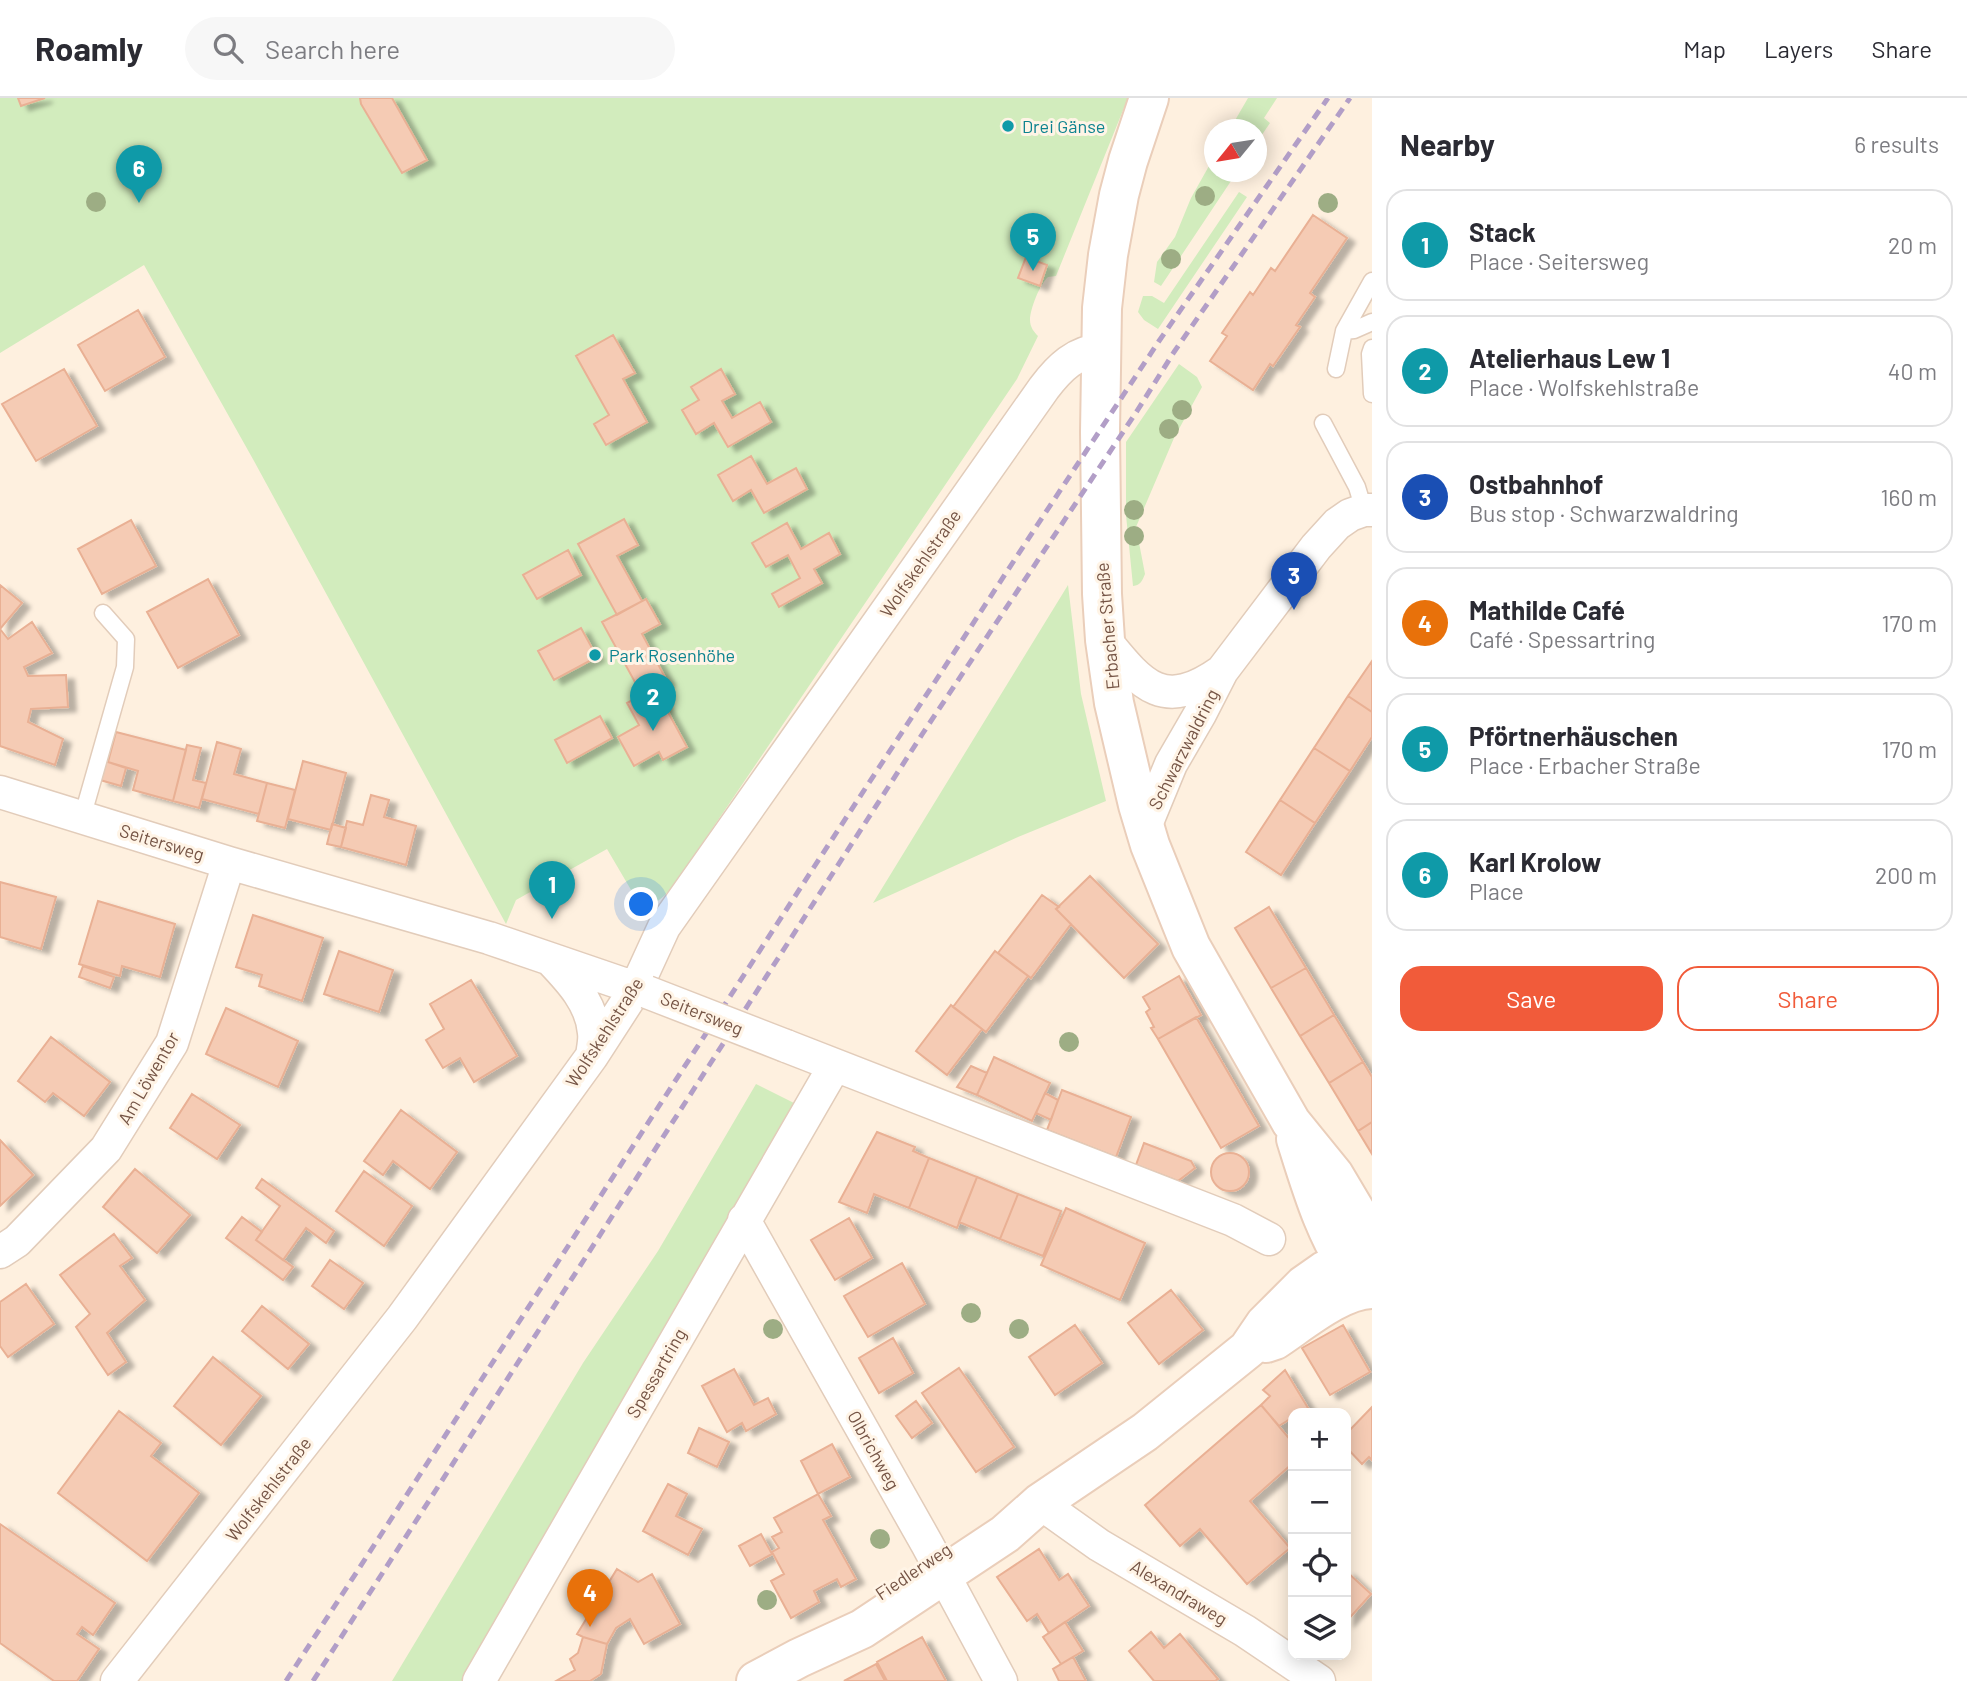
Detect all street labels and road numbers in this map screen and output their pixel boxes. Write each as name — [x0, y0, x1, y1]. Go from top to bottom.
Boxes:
street label: Wolfskehlstraße — [875, 505, 965, 621]
street label: Erbacher Straße — [1090, 562, 1124, 690]
street label: Schwarzwaldring — [1143, 685, 1223, 813]
street label: Seitersweg — [117, 819, 207, 865]
street label: Wolfskehlstraße — [560, 973, 648, 1091]
street label: Seitersweg — [658, 986, 746, 1040]
street label: Am Löwentor — [113, 1027, 184, 1128]
street label: Spessartring — [622, 1324, 690, 1422]
street label: Olbrichweg — [843, 1407, 905, 1493]
street label: Wolfskehlstraße — [220, 1432, 316, 1546]
street label: Fiedlerweg — [871, 1538, 955, 1604]
street label: Alexandraweg — [1127, 1554, 1231, 1630]

